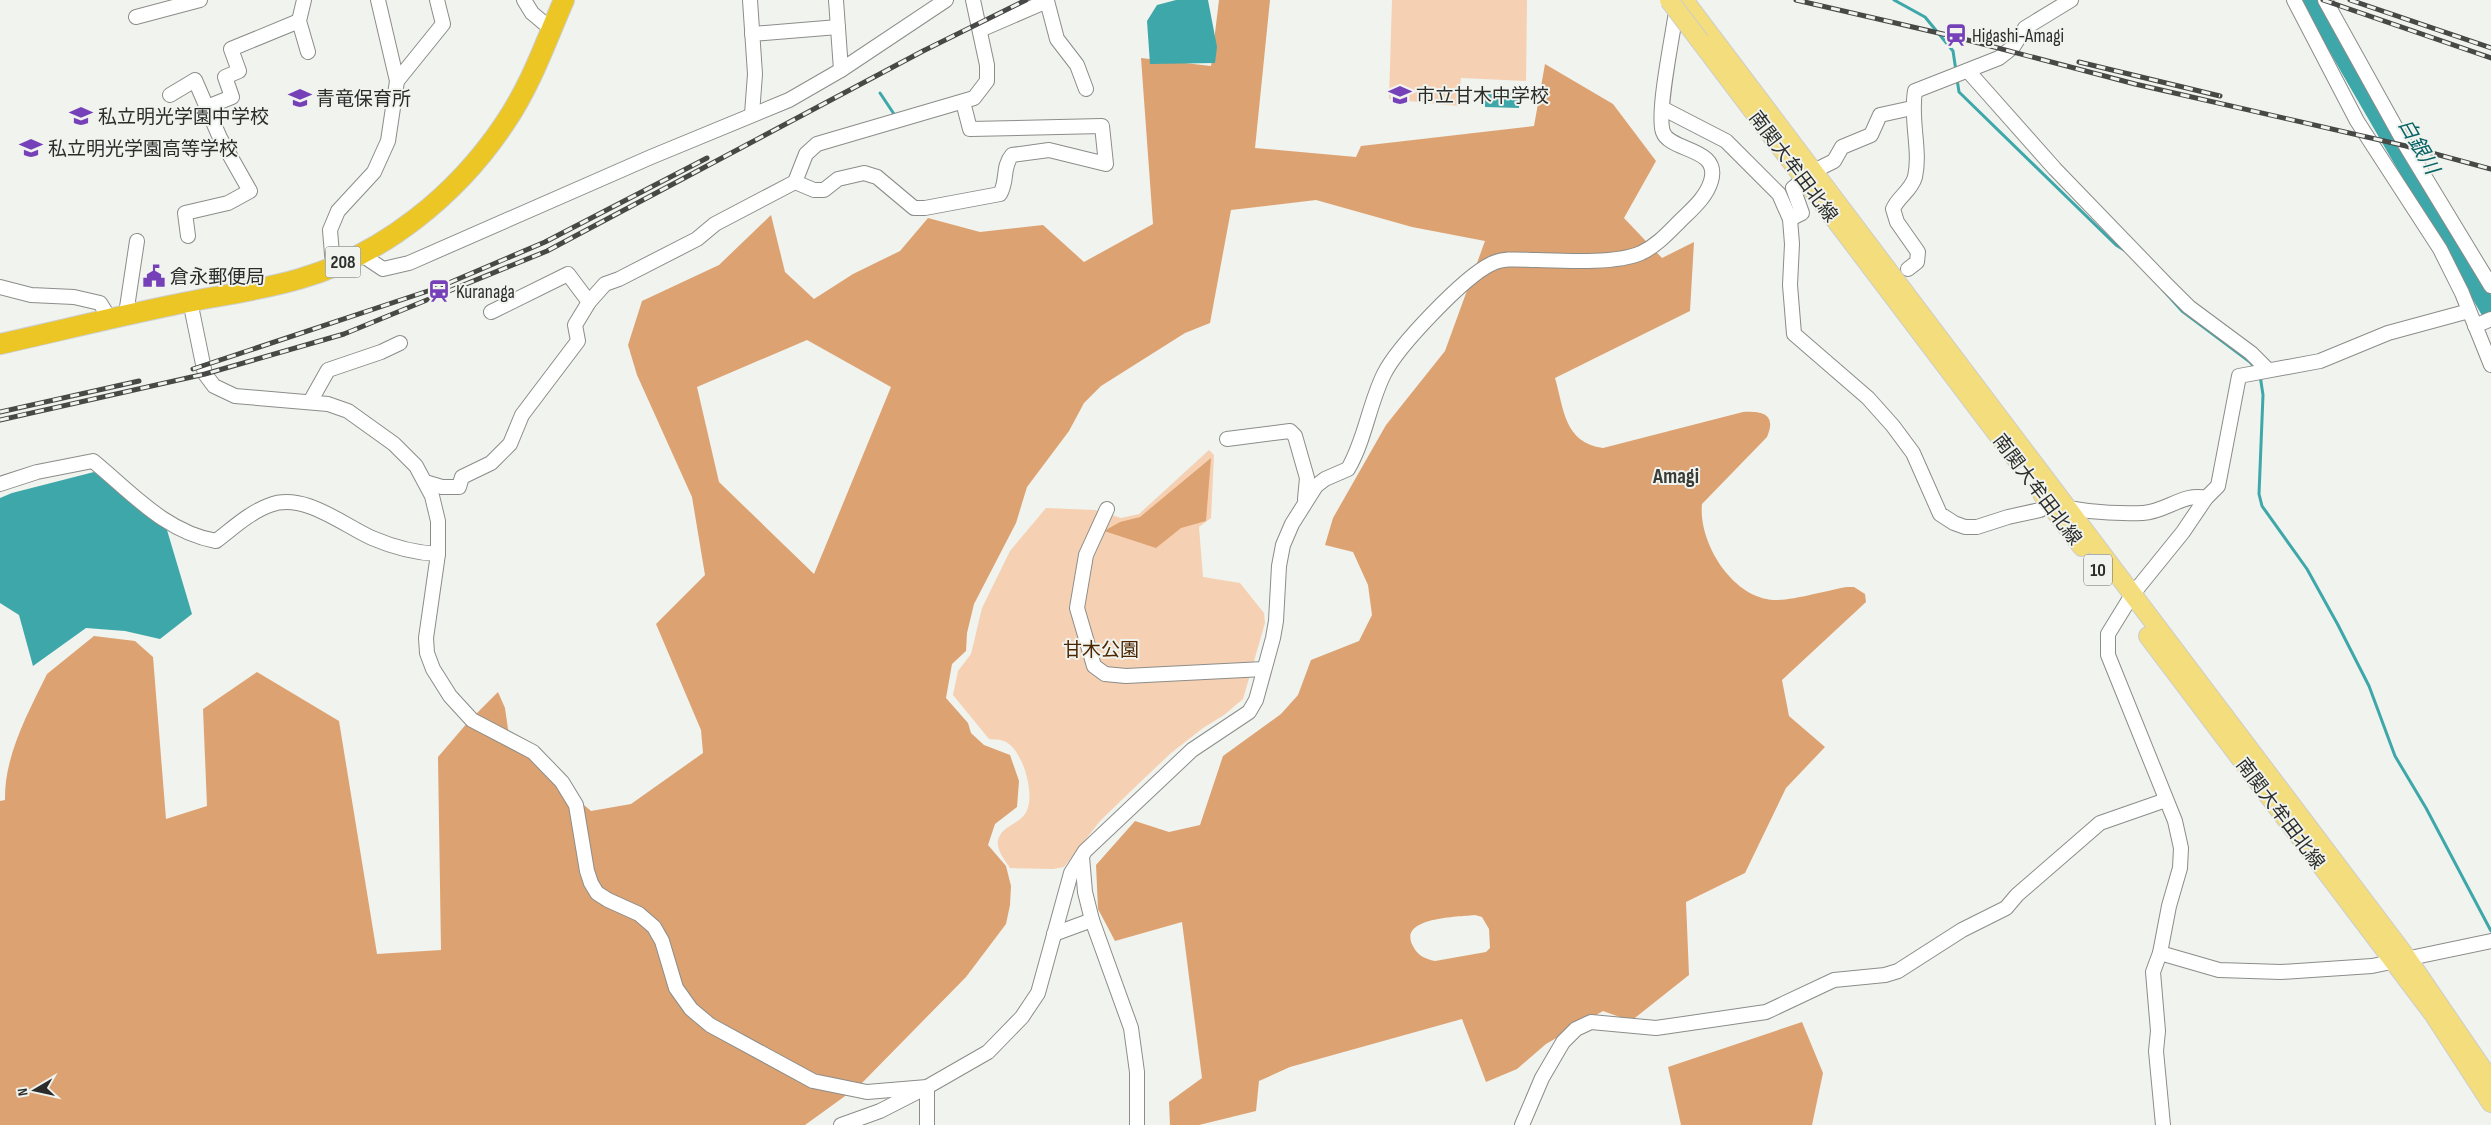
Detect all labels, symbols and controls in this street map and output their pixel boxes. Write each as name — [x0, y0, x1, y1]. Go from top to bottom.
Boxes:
station icon: Higashi-Amagi — [1943, 22, 1969, 48]
place label: Higashi-Amagi — [1972, 25, 2064, 48]
school or university icon: 市立甘木中学校 — [1387, 82, 1413, 108]
school or university icon: 青竜保育所 — [287, 85, 313, 111]
place label: 市立甘木中学校 — [1416, 85, 1549, 108]
place label: 青竜保育所 — [316, 88, 411, 111]
school or university icon: 私立明光学園中学校 — [68, 103, 94, 129]
place label: 私立明光学園中学校 — [98, 106, 269, 129]
street label: 南関大牟田北線 — [1744, 107, 1842, 227]
water label: 白銀川 — [2393, 115, 2445, 180]
school or university icon: 私立明光学園高等学校 — [18, 135, 44, 161]
place label: 私立明光学園高等学校 — [48, 138, 238, 161]
road number: 208 — [326, 246, 360, 278]
public building icon: 倉永郵便局 — [141, 263, 167, 289]
place label: 倉永郵便局 — [170, 266, 265, 289]
station icon: Kuranaga — [426, 278, 452, 304]
place label: Kuranaga — [456, 281, 515, 304]
street label: 南関大牟田北線 — [1988, 430, 2086, 550]
district label: Amagi — [1652, 464, 1699, 489]
road number: 10 — [2084, 554, 2112, 586]
park label: 甘木公園 — [1063, 639, 1139, 662]
street label: 南関大牟田北線 — [2231, 754, 2329, 874]
north arrow — [10, 1065, 60, 1115]
text: N — [14, 1087, 32, 1097]

